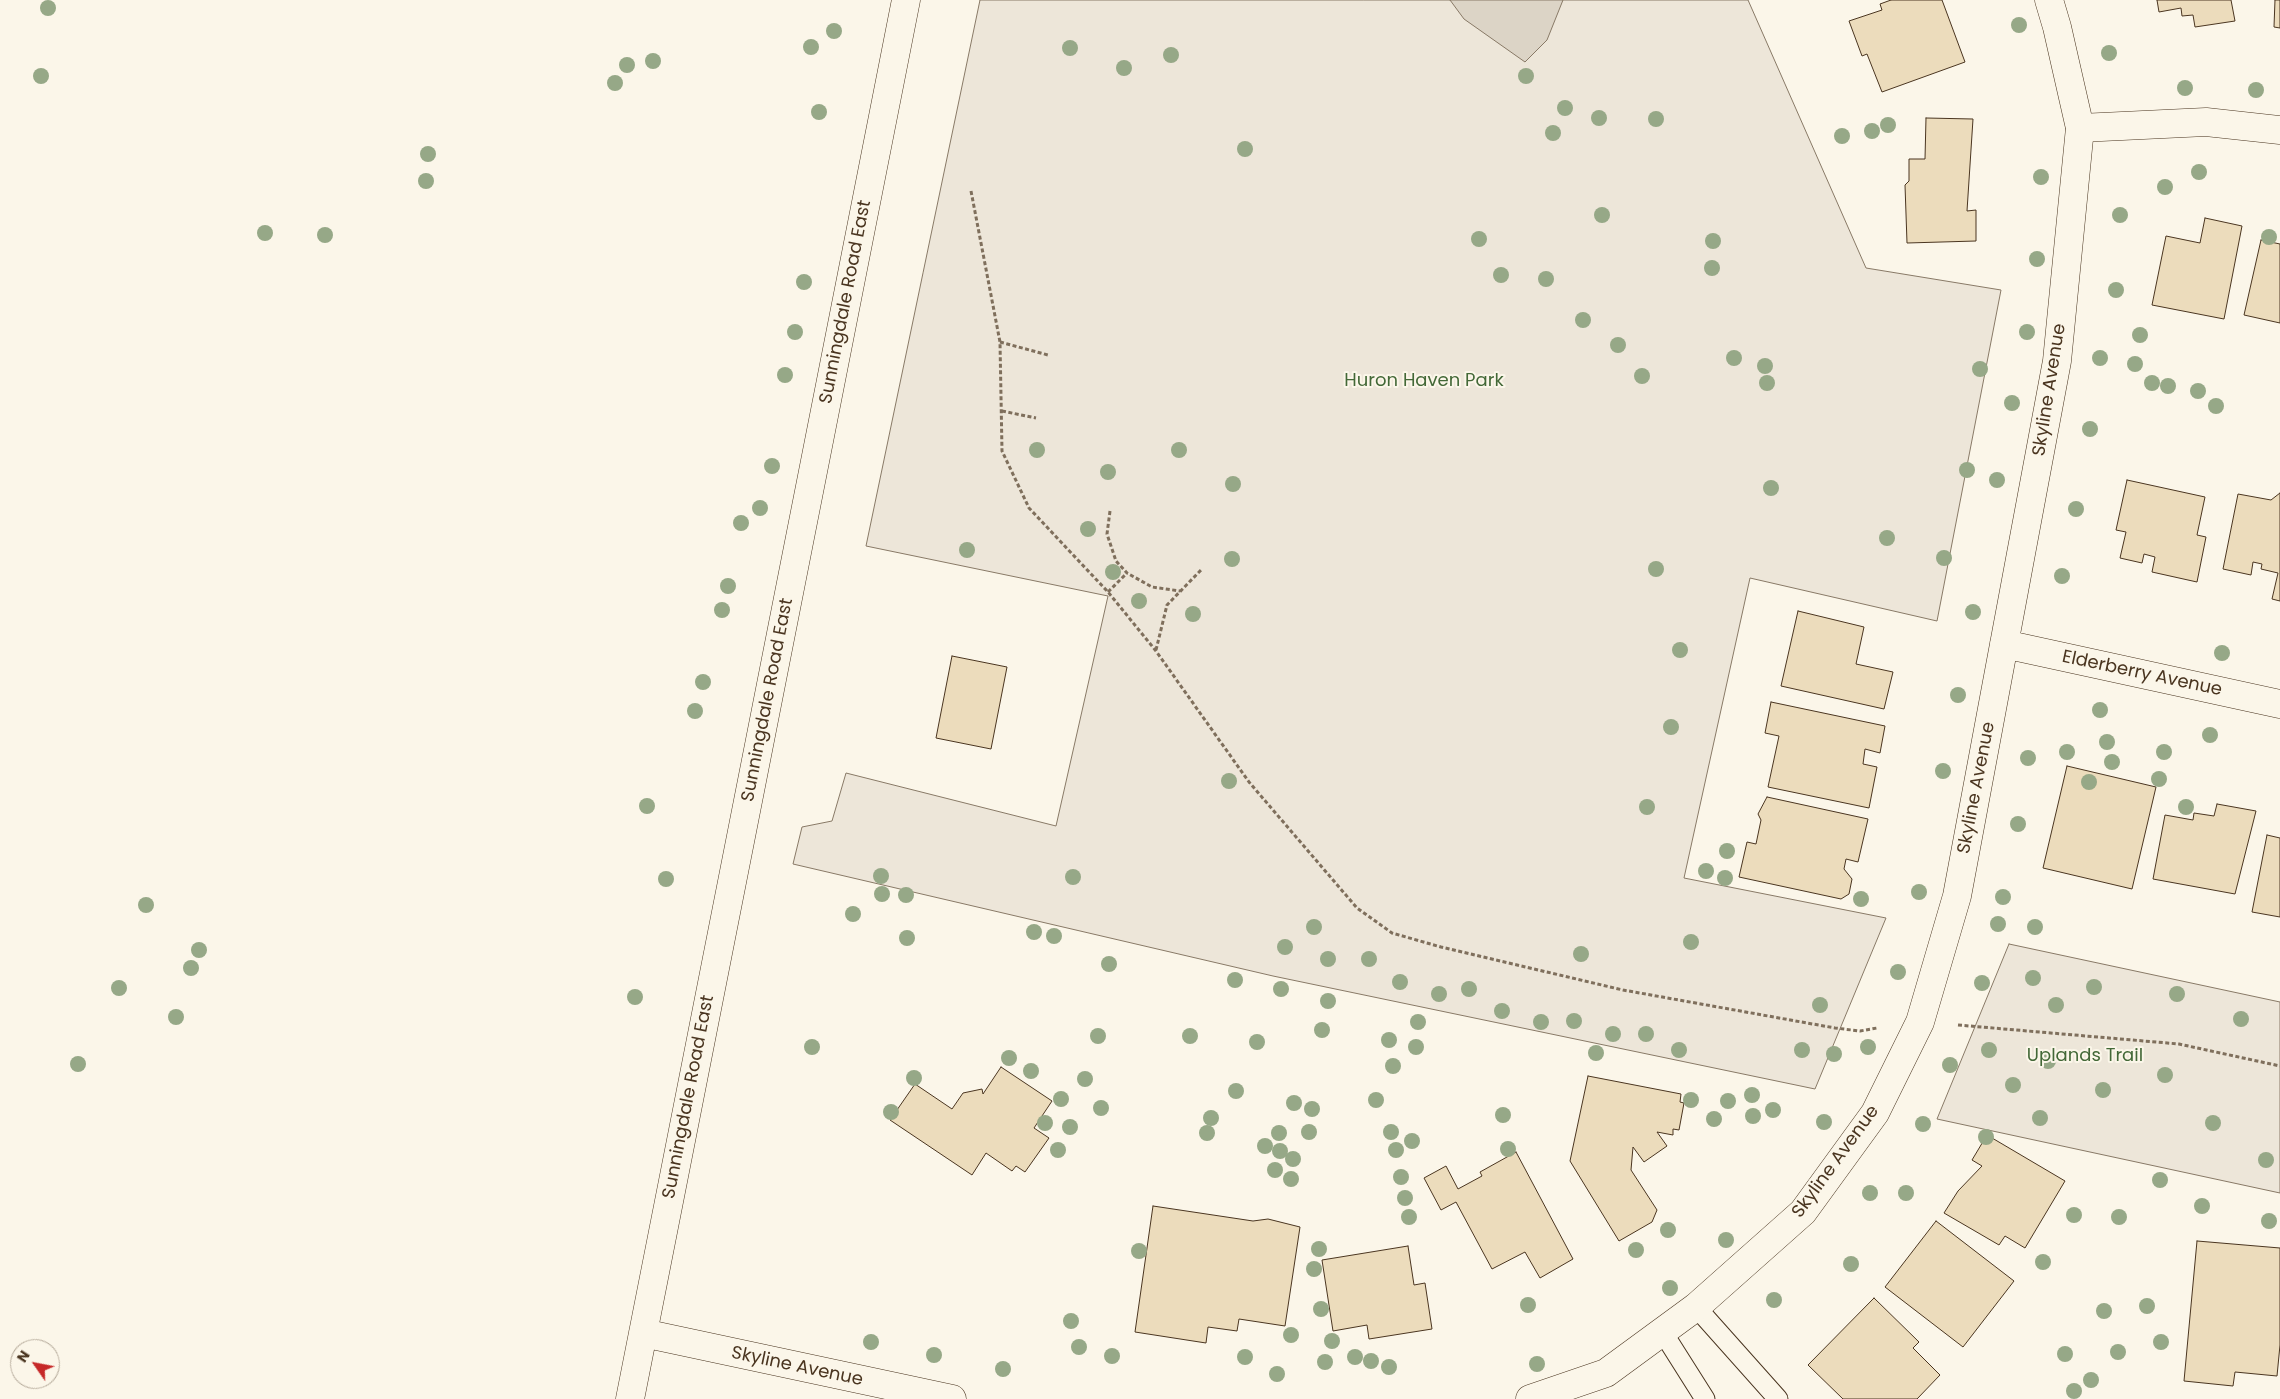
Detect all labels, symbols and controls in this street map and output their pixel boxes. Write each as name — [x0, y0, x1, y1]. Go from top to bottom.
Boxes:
street label: Sunningdale Road East — [816, 198, 876, 406]
street label: Skyline Avenue — [2029, 322, 2071, 458]
park label: Huron Haven Park — [1344, 370, 1504, 392]
street label: Sunningdale Road East — [738, 596, 798, 804]
street label: Elderberry Avenue — [2060, 646, 2224, 702]
street label: Skyline Avenue — [1954, 720, 2000, 856]
street label: Sunningdale Road East — [659, 993, 719, 1201]
park label: Uplands Trail — [2027, 1045, 2143, 1067]
street label: Skyline Avenue — [1788, 1101, 1884, 1223]
north arrow — [10, 1339, 60, 1389]
street label: Skyline Avenue — [729, 1343, 865, 1391]
text: N — [12, 1347, 35, 1366]

